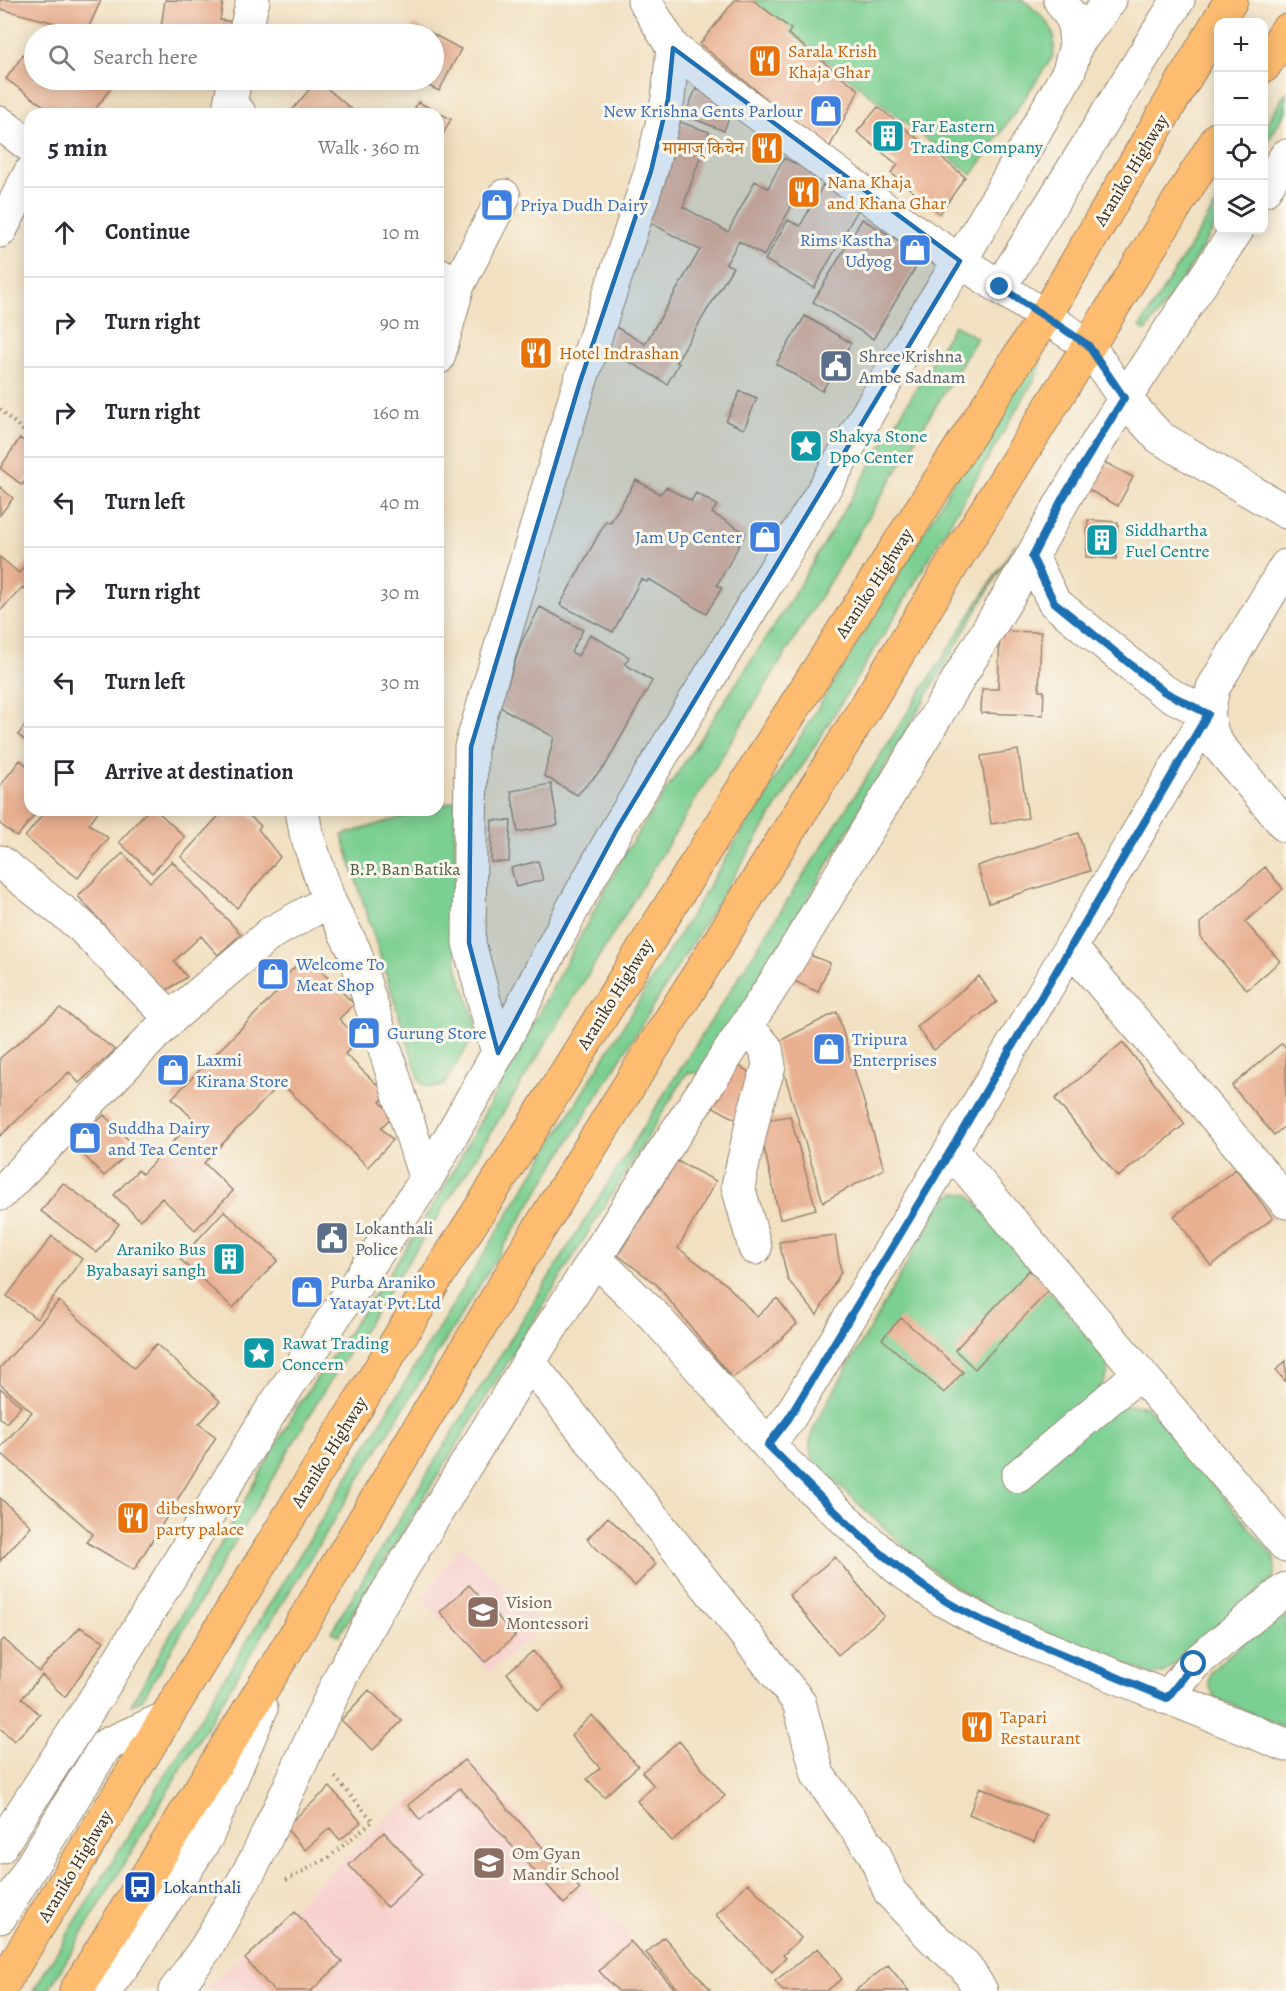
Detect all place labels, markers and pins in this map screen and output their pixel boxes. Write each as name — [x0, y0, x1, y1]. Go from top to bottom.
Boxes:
place label: Sarala Krish Khaja Ghar — [788, 39, 878, 84]
restaurant icon: Sarala Krish Khaja Ghar — [747, 43, 783, 79]
shop icon: New Krishna Gents Parlour — [808, 93, 844, 129]
place label: New Krishna Gents Parlour — [603, 99, 803, 123]
place label: Far Eastern Trading Company — [911, 114, 1044, 159]
building icon: Far Eastern Trading Company — [870, 118, 906, 154]
restaurant icon: मामाज् किचेन — [749, 130, 785, 166]
place label: मामाज् किचेन — [662, 136, 745, 160]
place label: Nana Khaja and Khana Ghar — [827, 170, 946, 215]
restaurant icon: Nana Khaja and Khana Ghar — [786, 174, 822, 210]
shop icon: Priya Dudh Dairy — [479, 187, 515, 223]
place label: Priya Dudh Dairy — [520, 193, 649, 217]
place label: Rims Kastha Udyog — [800, 228, 893, 273]
shop icon: Rims Kastha Udyog — [897, 232, 933, 268]
restaurant icon: Hotel Indrashan — [518, 335, 554, 371]
place label: Hotel Indrashan — [559, 341, 679, 365]
place label: Shree Krishna Ambe Sadnam — [858, 344, 965, 389]
public building icon: Shree Krishna Ambe Sadnam — [818, 348, 854, 384]
place label: Shakya Stone Dpo Center — [829, 424, 927, 469]
place icon: Shakya Stone Dpo Center — [788, 428, 824, 464]
place label: Siddhartha Fuel Centre — [1125, 518, 1210, 563]
shop icon: Jam Up Center — [747, 519, 783, 555]
building icon: Siddhartha Fuel Centre — [1084, 522, 1120, 558]
place label: Jam Up Center — [635, 525, 742, 549]
place label: Welcome To Meat Shop — [295, 952, 385, 997]
shop icon: Welcome To Meat Shop — [255, 956, 291, 992]
shop icon: Gurung Store — [346, 1015, 382, 1051]
place label: Gurung Store — [387, 1021, 487, 1045]
place label: Tripura Enterprises — [852, 1027, 937, 1072]
shop icon: Tripura Enterprises — [811, 1031, 847, 1067]
place label: Laxmi Kirana Store — [196, 1048, 289, 1093]
shop icon: Laxmi Kirana Store — [155, 1052, 191, 1088]
place label: Suddha Dairy and Tea Center — [108, 1116, 218, 1161]
shop icon: Suddha Dairy and Tea Center — [67, 1120, 103, 1156]
place label: Lokanthali Police — [355, 1216, 433, 1261]
public building icon: Lokanthali Police — [314, 1220, 350, 1256]
place label: Araniko Bus Byabasayi sangh — [86, 1237, 206, 1282]
building icon: Araniko Bus Byabasayi sangh — [211, 1241, 247, 1277]
place label: Purba Araniko Yatayat Pvt.Ltd — [329, 1270, 441, 1315]
shop icon: Purba Araniko Yatayat Pvt.Ltd — [289, 1274, 325, 1310]
place label: Rawat Trading Concern — [282, 1331, 389, 1376]
place icon: Rawat Trading Concern — [241, 1335, 277, 1371]
place label: dibeshwory party palace — [156, 1496, 244, 1541]
restaurant icon: dibeshwory party palace — [115, 1500, 151, 1536]
place label: Vision Montessori — [505, 1590, 589, 1635]
school or university icon: Vision Montessori — [465, 1594, 501, 1630]
place label: Tapari Restaurant — [1000, 1705, 1081, 1750]
restaurant icon: Tapari Restaurant — [959, 1709, 995, 1745]
place label: Om Gyan Mandir School — [512, 1841, 620, 1886]
school or university icon: Om Gyan Mandir School — [471, 1845, 507, 1881]
bus stop icon: Lokanthali — [122, 1869, 158, 1905]
place label: Lokanthali — [163, 1875, 241, 1899]

